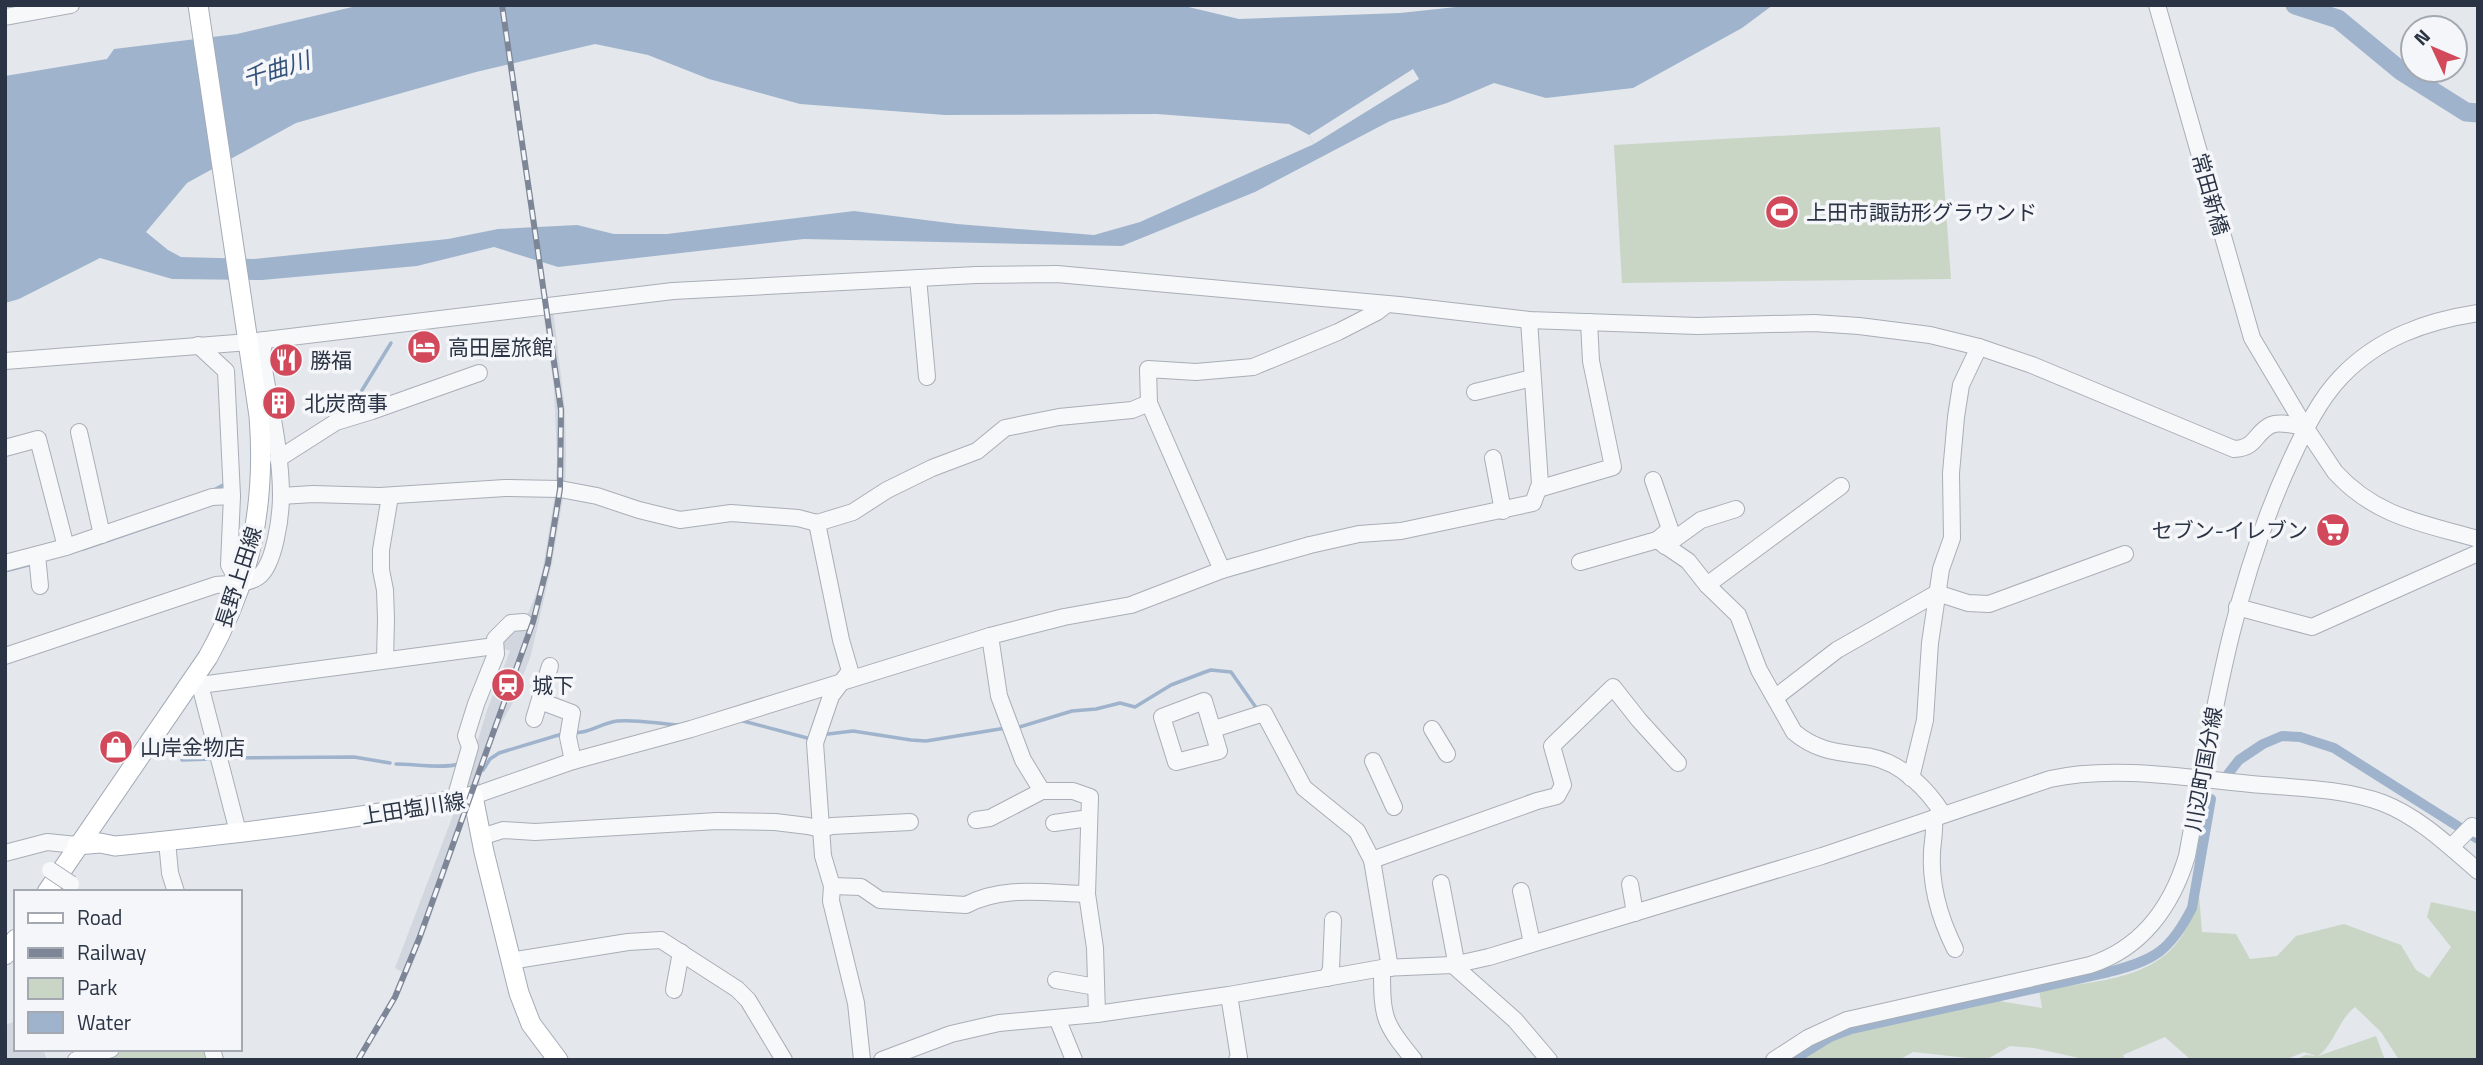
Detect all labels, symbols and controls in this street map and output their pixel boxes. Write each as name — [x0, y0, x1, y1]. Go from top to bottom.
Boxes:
north arrow — [2399, 14, 2469, 84]
text: N — [2406, 22, 2436, 52]
water label: 千曲川 — [238, 41, 317, 96]
street label: 常田新橋 — [2184, 149, 2238, 239]
sports icon: 上田市諏訪形グラウンド — [1763, 193, 1801, 231]
place label: 上田市諏訪形グラウンド — [1806, 196, 2037, 228]
hotel icon: 高田屋旅館 — [405, 328, 443, 366]
place label: 高田屋旅館 — [448, 331, 553, 363]
restaurant icon: 勝福 — [267, 341, 305, 379]
place label: 勝福 — [310, 344, 352, 376]
building icon: 北炭商事 — [260, 384, 298, 422]
place label: 北炭商事 — [304, 387, 388, 419]
supermarket icon: セブン-イレブン — [2314, 511, 2352, 549]
place label: セブン-イレブン — [2152, 514, 2308, 546]
street label: 長野上田線 — [207, 522, 269, 632]
station icon: 城下 — [489, 666, 527, 704]
place label: 城下 — [532, 669, 574, 701]
street label: 川辺町国分線 — [2176, 704, 2230, 834]
shop icon: 山岸金物店 — [97, 728, 135, 766]
place label: 山岸金物店 — [140, 731, 245, 763]
street label: 上田塩川線 — [359, 784, 467, 832]
legend — [14, 890, 242, 1051]
text: Road — [77, 901, 122, 933]
text: Railway — [77, 936, 146, 968]
text: Park — [77, 971, 117, 1003]
text: Water — [77, 1006, 131, 1038]

